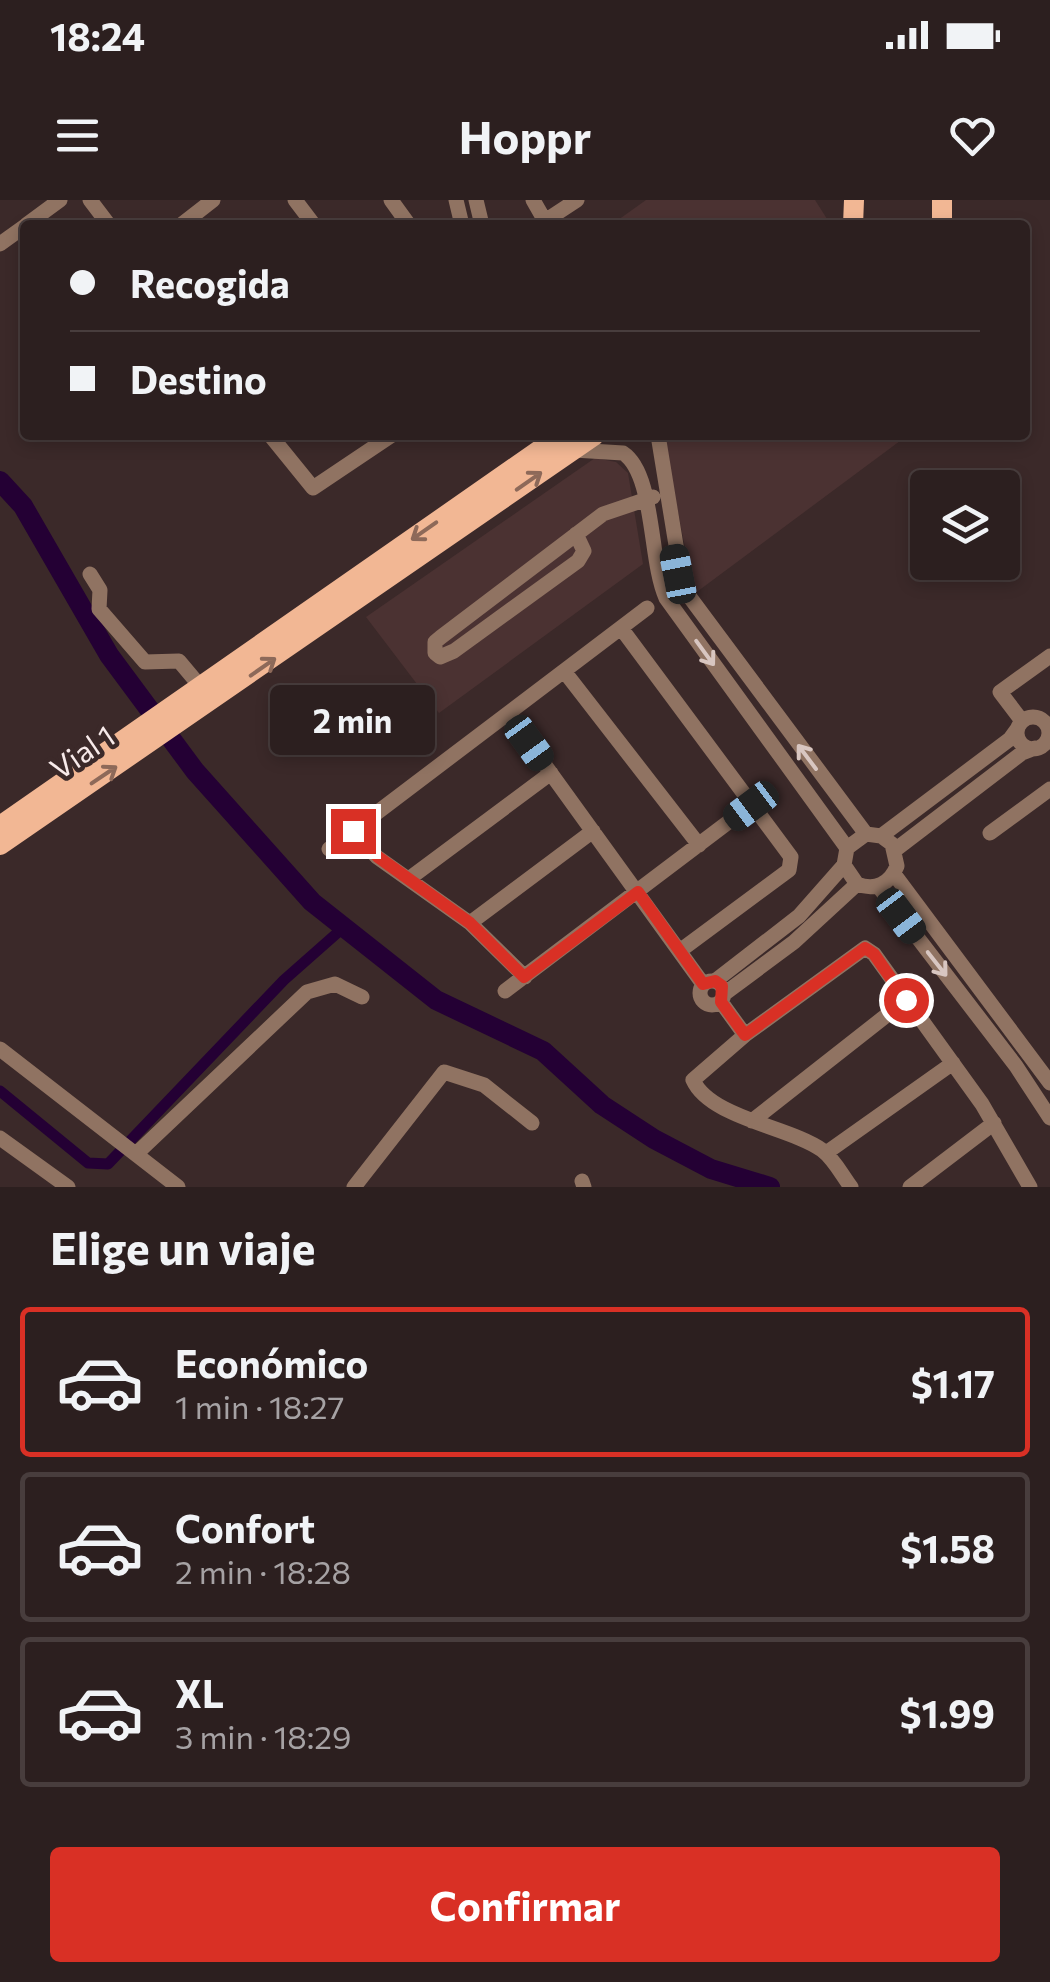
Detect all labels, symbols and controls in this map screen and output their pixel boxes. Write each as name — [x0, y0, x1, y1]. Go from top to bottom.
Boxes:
text: 18:24 — [50, 12, 145, 59]
icon: menu — [50, 108, 105, 163]
text: Hoppr — [459, 108, 591, 163]
icon: heart — [945, 108, 1000, 163]
text: Recogida — [130, 259, 290, 306]
text: Destino — [130, 355, 267, 402]
map controls — [910, 470, 1020, 580]
button: layers — [910, 470, 1020, 580]
one-way arrow — [515, 471, 543, 492]
one-way arrow — [410, 520, 438, 541]
car — [658, 542, 698, 606]
one-way arrow — [694, 639, 715, 667]
one-way arrow — [248, 657, 276, 678]
callout: 2 min — [270, 686, 436, 756]
text: 2 min — [313, 700, 392, 740]
car — [499, 710, 559, 776]
street label: Vial 1 — [42, 716, 121, 786]
one-way arrow — [797, 744, 818, 771]
one-way arrow — [89, 765, 117, 786]
car — [718, 776, 784, 836]
route end — [331, 809, 376, 854]
car — [871, 883, 931, 949]
one-way arrow — [927, 950, 948, 977]
route start — [884, 978, 929, 1023]
text: Elige un viaje — [50, 1219, 315, 1274]
icon: car — [55, 1337, 145, 1427]
text: Económico — [175, 1339, 368, 1386]
text: $1.17 — [911, 1359, 995, 1406]
text: 1 min · 18:27 — [175, 1386, 344, 1426]
icon: car — [55, 1502, 145, 1592]
text: Confort — [175, 1504, 315, 1551]
text: $1.58 — [900, 1524, 995, 1571]
text: 2 min · 18:28 — [175, 1551, 351, 1591]
icon: car — [55, 1667, 145, 1757]
text: XL — [175, 1669, 224, 1716]
text: $1.99 — [900, 1689, 995, 1736]
text: 3 min · 18:29 — [175, 1716, 351, 1756]
button: Confirmar — [50, 1847, 1000, 1962]

